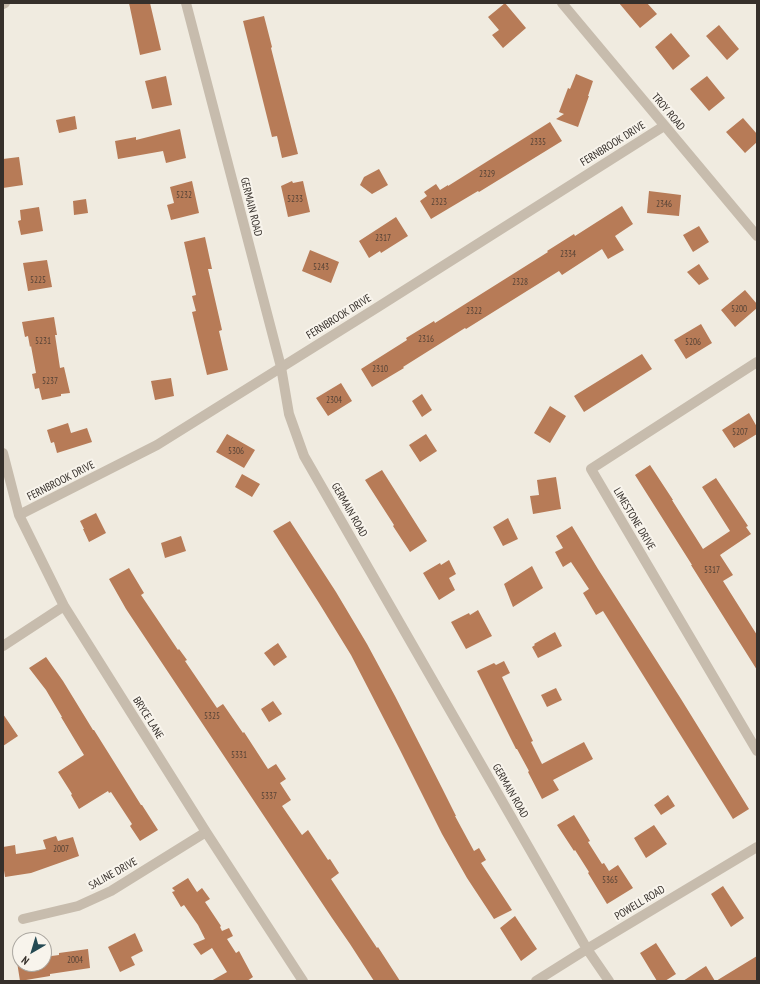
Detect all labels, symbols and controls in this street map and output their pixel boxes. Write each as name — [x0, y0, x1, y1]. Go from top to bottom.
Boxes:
street label: TROY ROAD — [649, 91, 687, 133]
street label: FERNBROOK DRIVE — [578, 119, 648, 169]
house number: 2335 — [530, 137, 546, 147]
house number: 2329 — [479, 169, 495, 179]
street label: GERMAIN ROAD — [237, 176, 265, 238]
house number: 5232 — [176, 190, 192, 200]
house number: 5233 — [287, 194, 303, 204]
house number: 2323 — [431, 197, 447, 207]
house number: 2346 — [656, 199, 672, 209]
house number: 2317 — [375, 233, 391, 243]
house number: 2334 — [560, 249, 576, 259]
house number: 5243 — [313, 262, 329, 272]
house number: 5225 — [30, 275, 46, 285]
house number: 2328 — [512, 277, 528, 287]
street label: FERNBROOK DRIVE — [304, 292, 374, 342]
house number: 5200 — [731, 304, 747, 314]
house number: 2322 — [466, 306, 482, 316]
house number: 2316 — [418, 334, 434, 344]
house number: 5231 — [35, 336, 51, 346]
house number: 5206 — [685, 337, 701, 347]
house number: 2310 — [372, 364, 388, 374]
house number: 5237 — [42, 376, 58, 386]
house number: 2304 — [326, 395, 342, 405]
house number: 5207 — [732, 427, 748, 437]
house number: 5306 — [228, 446, 244, 456]
street label: FERNBROOK DRIVE — [25, 458, 97, 504]
street label: GERMAIN ROAD — [328, 481, 370, 539]
street label: LIMESTONE DRIVE — [610, 485, 658, 553]
house number: 5317 — [704, 565, 720, 575]
street label: BRYCE LANE — [130, 695, 166, 741]
house number: 5325 — [204, 711, 220, 721]
house number: 5331 — [231, 750, 247, 760]
street label: GERMAIN ROAD — [489, 762, 531, 820]
house number: 5337 — [261, 791, 277, 801]
house number: 2007 — [53, 844, 69, 854]
street label: SALINE DRIVE — [86, 855, 140, 893]
house number: 5365 — [602, 875, 618, 885]
street label: POWELL ROAD — [613, 883, 667, 923]
north arrow — [12, 932, 52, 972]
text: N — [19, 953, 32, 968]
house number: 2004 — [67, 955, 83, 965]

